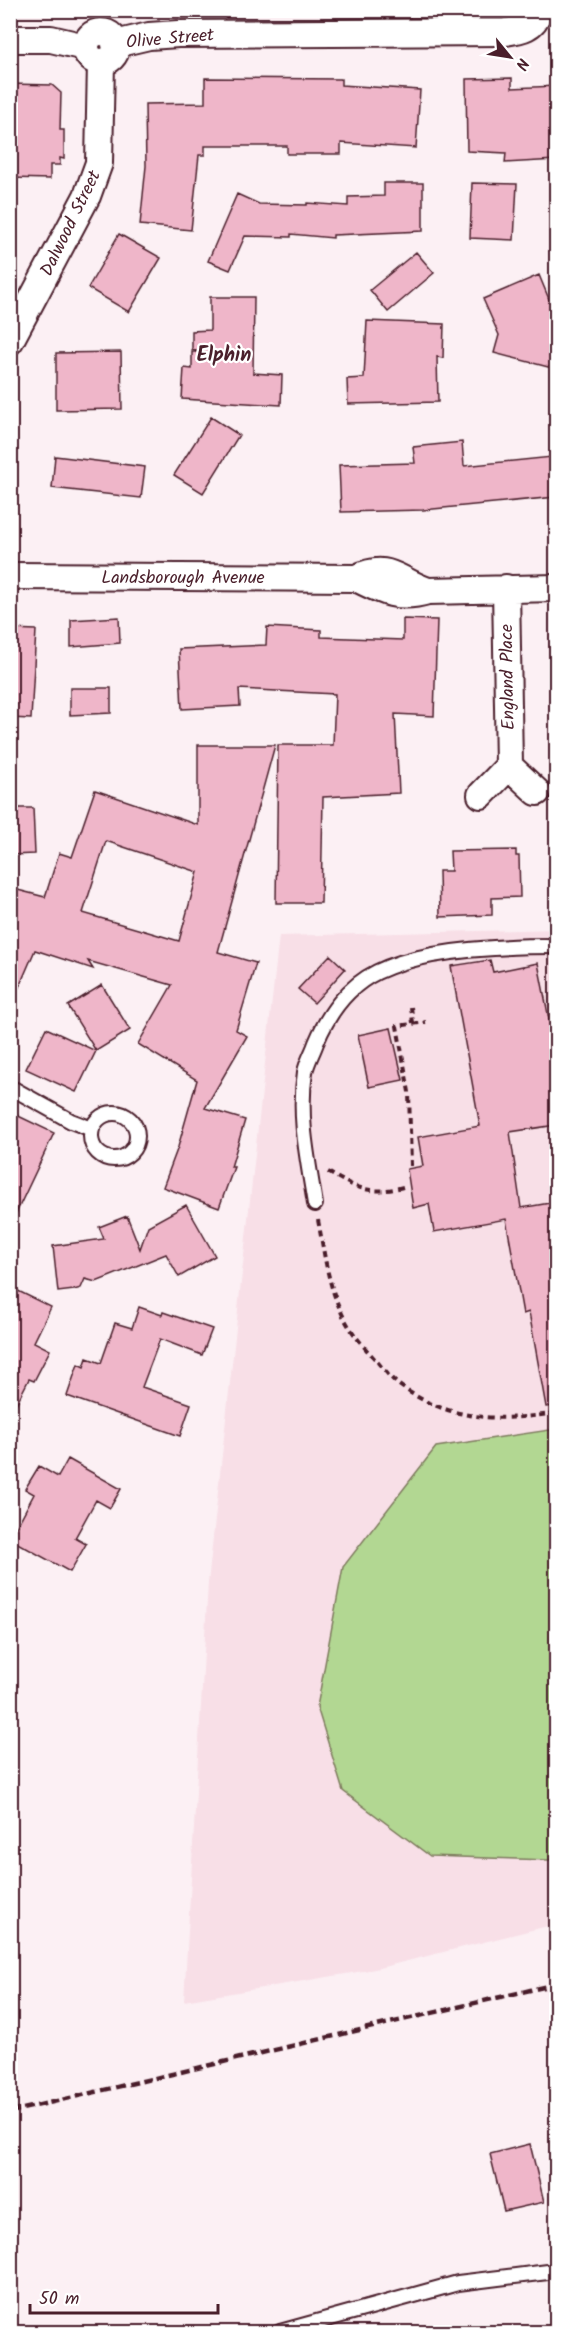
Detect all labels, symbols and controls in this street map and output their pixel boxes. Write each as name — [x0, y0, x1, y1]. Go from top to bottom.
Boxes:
street label: Olive Street — [125, 21, 216, 58]
north arrow — [480, 27, 540, 87]
text: N — [508, 53, 535, 74]
street label: Dalwood Street — [33, 165, 110, 282]
district label: Elphin — [197, 340, 251, 372]
street label: Landsborough Avenue — [101, 564, 265, 593]
street label: England Place — [493, 624, 524, 730]
scale bar — [30, 2277, 218, 2315]
text: 50 m — [39, 2285, 79, 2314]

